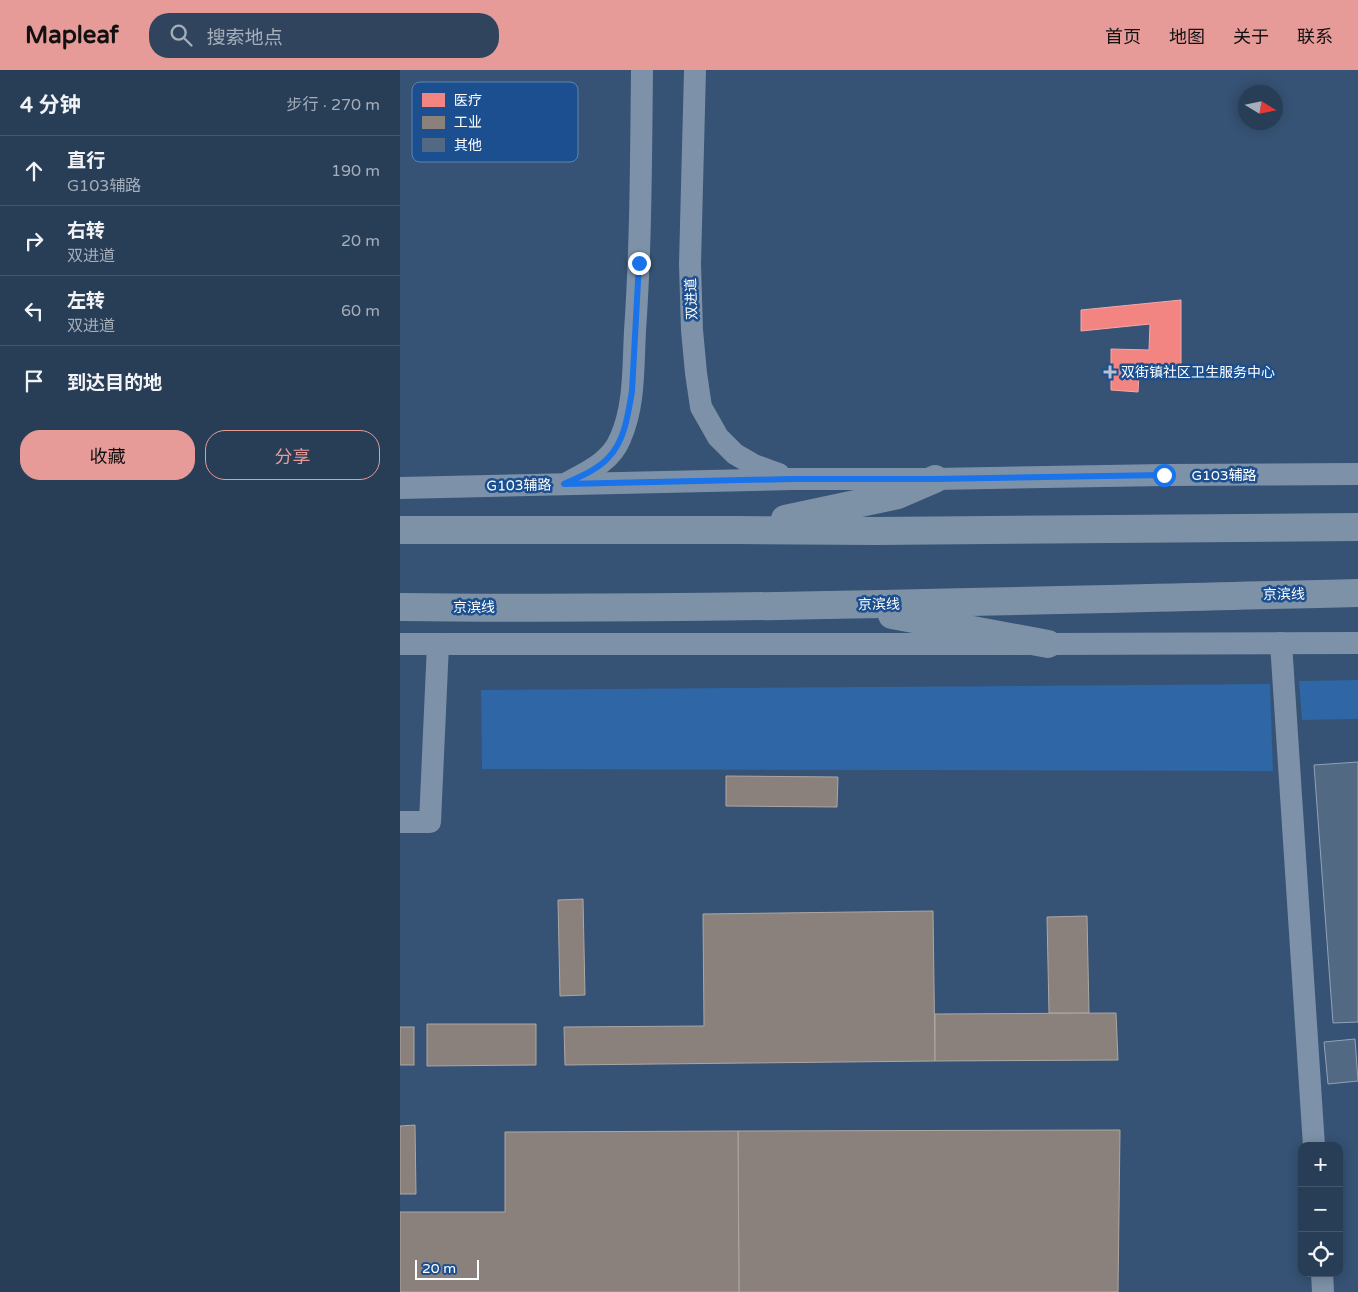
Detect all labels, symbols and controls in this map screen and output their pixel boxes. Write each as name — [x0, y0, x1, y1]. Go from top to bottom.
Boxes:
search box — [149, 13, 499, 58]
text: Mapleaf — [25, 21, 119, 50]
icon: search — [167, 21, 195, 49]
text: 首页 — [1105, 26, 1141, 48]
text: 地图 — [1169, 26, 1205, 48]
text: 关于 — [1233, 26, 1269, 48]
text: 联系 — [1297, 26, 1333, 48]
text: 搜索地点 — [207, 27, 283, 49]
legend — [412, 82, 578, 162]
north arrow — [1238, 85, 1283, 130]
text: 医疗 — [454, 92, 482, 109]
text: 4 分钟 — [20, 93, 81, 118]
text: 步行 · 270 m — [287, 95, 380, 115]
text: 工业 — [454, 114, 482, 131]
text: 其他 — [454, 137, 482, 154]
text: 直行 — [67, 150, 105, 172]
icon: ahead — [20, 157, 48, 185]
text: 190 m — [331, 161, 380, 181]
text: G103辅路 — [67, 176, 141, 196]
text: 右转 — [67, 220, 105, 242]
icon: right — [20, 227, 48, 255]
text: 20 m — [341, 231, 380, 251]
text: 双进道 — [67, 246, 115, 266]
route end — [628, 252, 651, 275]
street label: 双进道 — [682, 278, 701, 320]
text: 左转 — [67, 290, 105, 312]
icon: left — [20, 297, 48, 325]
text: 60 m — [341, 301, 380, 321]
text: 双进道 — [67, 316, 115, 336]
place label: 双街镇社区卫生服务中心 — [1121, 364, 1275, 381]
marker: 双街镇社区卫生服务中心 — [1103, 365, 1117, 379]
icon: arrive — [20, 367, 48, 395]
text: 到达目的地 — [67, 372, 162, 394]
button: 收藏 — [20, 430, 195, 480]
button: 分享 — [205, 430, 380, 480]
route start — [1153, 464, 1176, 487]
street label: G103辅路 — [1192, 467, 1256, 484]
street label: G103辅路 — [486, 476, 552, 495]
street label: 京滨线 — [1263, 586, 1305, 603]
street label: 京滨线 — [858, 596, 900, 613]
street label: 京滨线 — [453, 599, 495, 616]
map controls — [1298, 1142, 1343, 1277]
button: + — [1298, 1142, 1343, 1187]
button: − — [1298, 1187, 1343, 1232]
button: locate — [1298, 1232, 1343, 1277]
scale bar — [415, 1257, 479, 1280]
text: 20 m — [422, 1260, 456, 1277]

